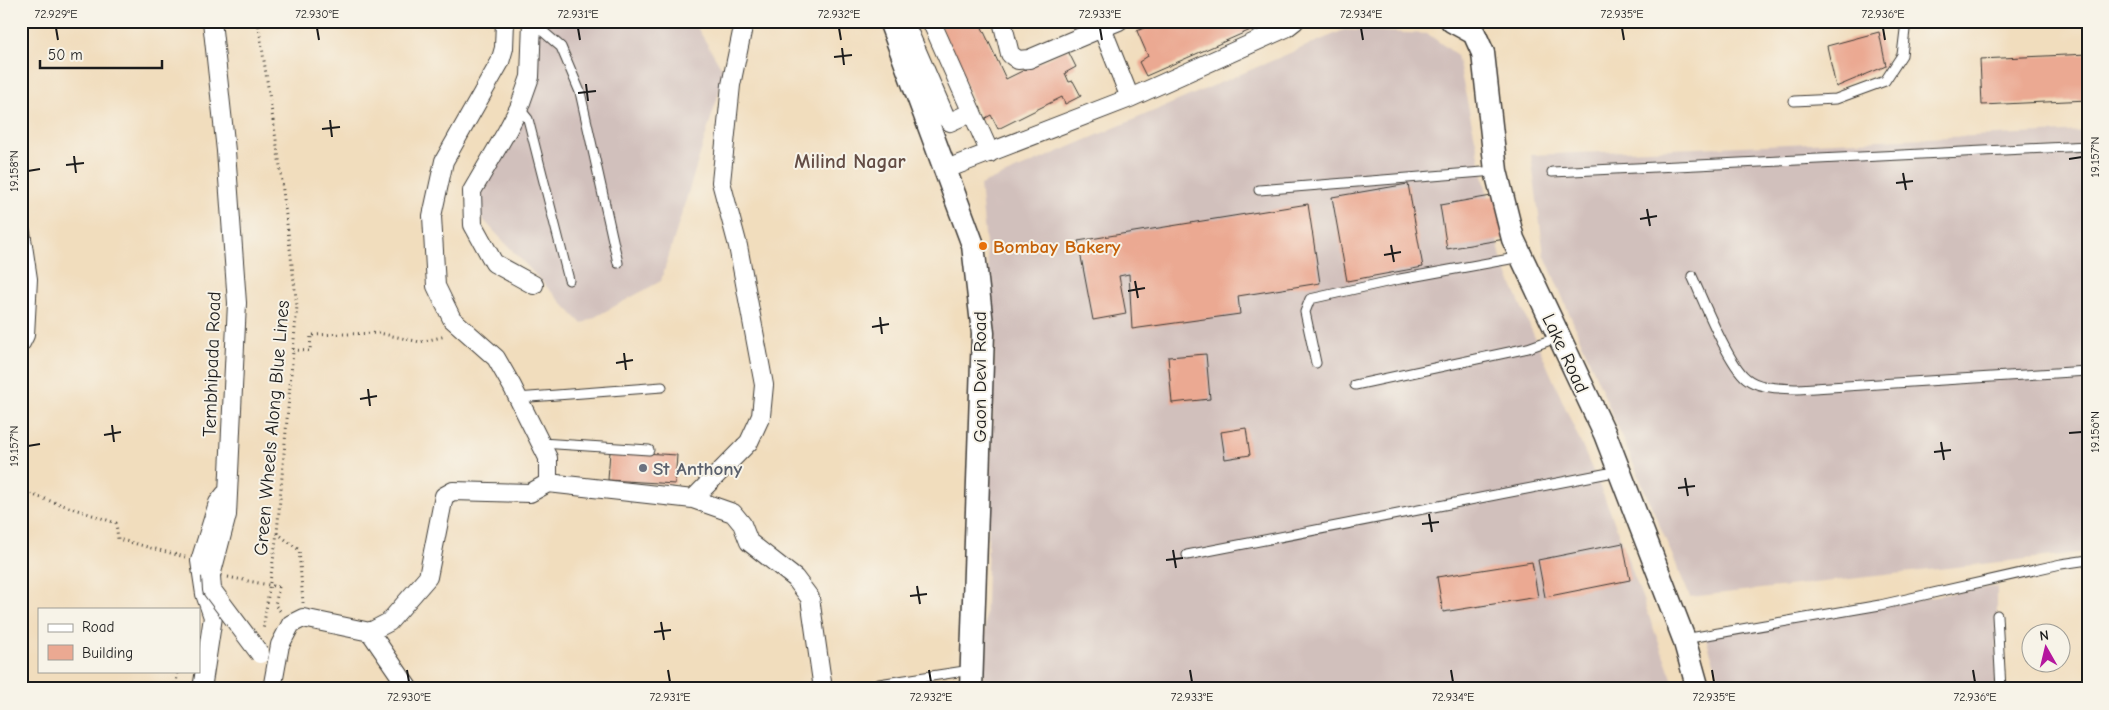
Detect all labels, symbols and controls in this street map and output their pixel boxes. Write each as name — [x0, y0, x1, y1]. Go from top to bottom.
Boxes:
text: 72.929°E — [34, 7, 78, 21]
text: 72.930°E — [295, 7, 339, 21]
text: 72.931°E — [557, 7, 599, 21]
text: 72.932°E — [818, 7, 860, 21]
text: 72.933°E — [1079, 7, 1121, 21]
text: 72.934°E — [1340, 7, 1382, 21]
text: 72.935°E — [1601, 7, 1643, 21]
text: 72.936°E — [1862, 7, 1904, 21]
scale bar — [40, 38, 162, 70]
text: 50 m — [48, 46, 83, 64]
text: 19.157°N — [2088, 137, 2102, 177]
text: 19.158°N — [7, 150, 21, 192]
district label: Milind Nagar — [794, 150, 906, 173]
place label: Bombay Bakery — [993, 236, 1121, 258]
marker: Bombay Bakery — [977, 240, 989, 252]
street label: Tembhipada Road — [198, 291, 226, 437]
street label: Green Wheels Along Blue Lines — [250, 299, 294, 557]
street label: Lake Road — [1537, 310, 1593, 396]
street label: Gaon Devi Road — [969, 311, 991, 443]
text: 19.156°N — [2088, 411, 2102, 453]
text: 19.157°N — [7, 426, 21, 466]
place label: St Anthony — [653, 458, 743, 480]
marker: St Anthony — [637, 462, 649, 474]
legend — [38, 608, 200, 672]
text: Road — [82, 618, 114, 636]
north arrow — [2022, 622, 2072, 672]
text: N — [2039, 627, 2050, 645]
text: Building — [82, 644, 133, 662]
text: 72.930°E — [387, 690, 431, 704]
text: 72.931°E — [649, 690, 691, 704]
text: 72.932°E — [910, 690, 952, 704]
text: 72.933°E — [1171, 690, 1213, 704]
text: 72.934°E — [1432, 690, 1474, 704]
text: 72.935°E — [1693, 690, 1735, 704]
text: 72.936°E — [1954, 690, 1996, 704]

